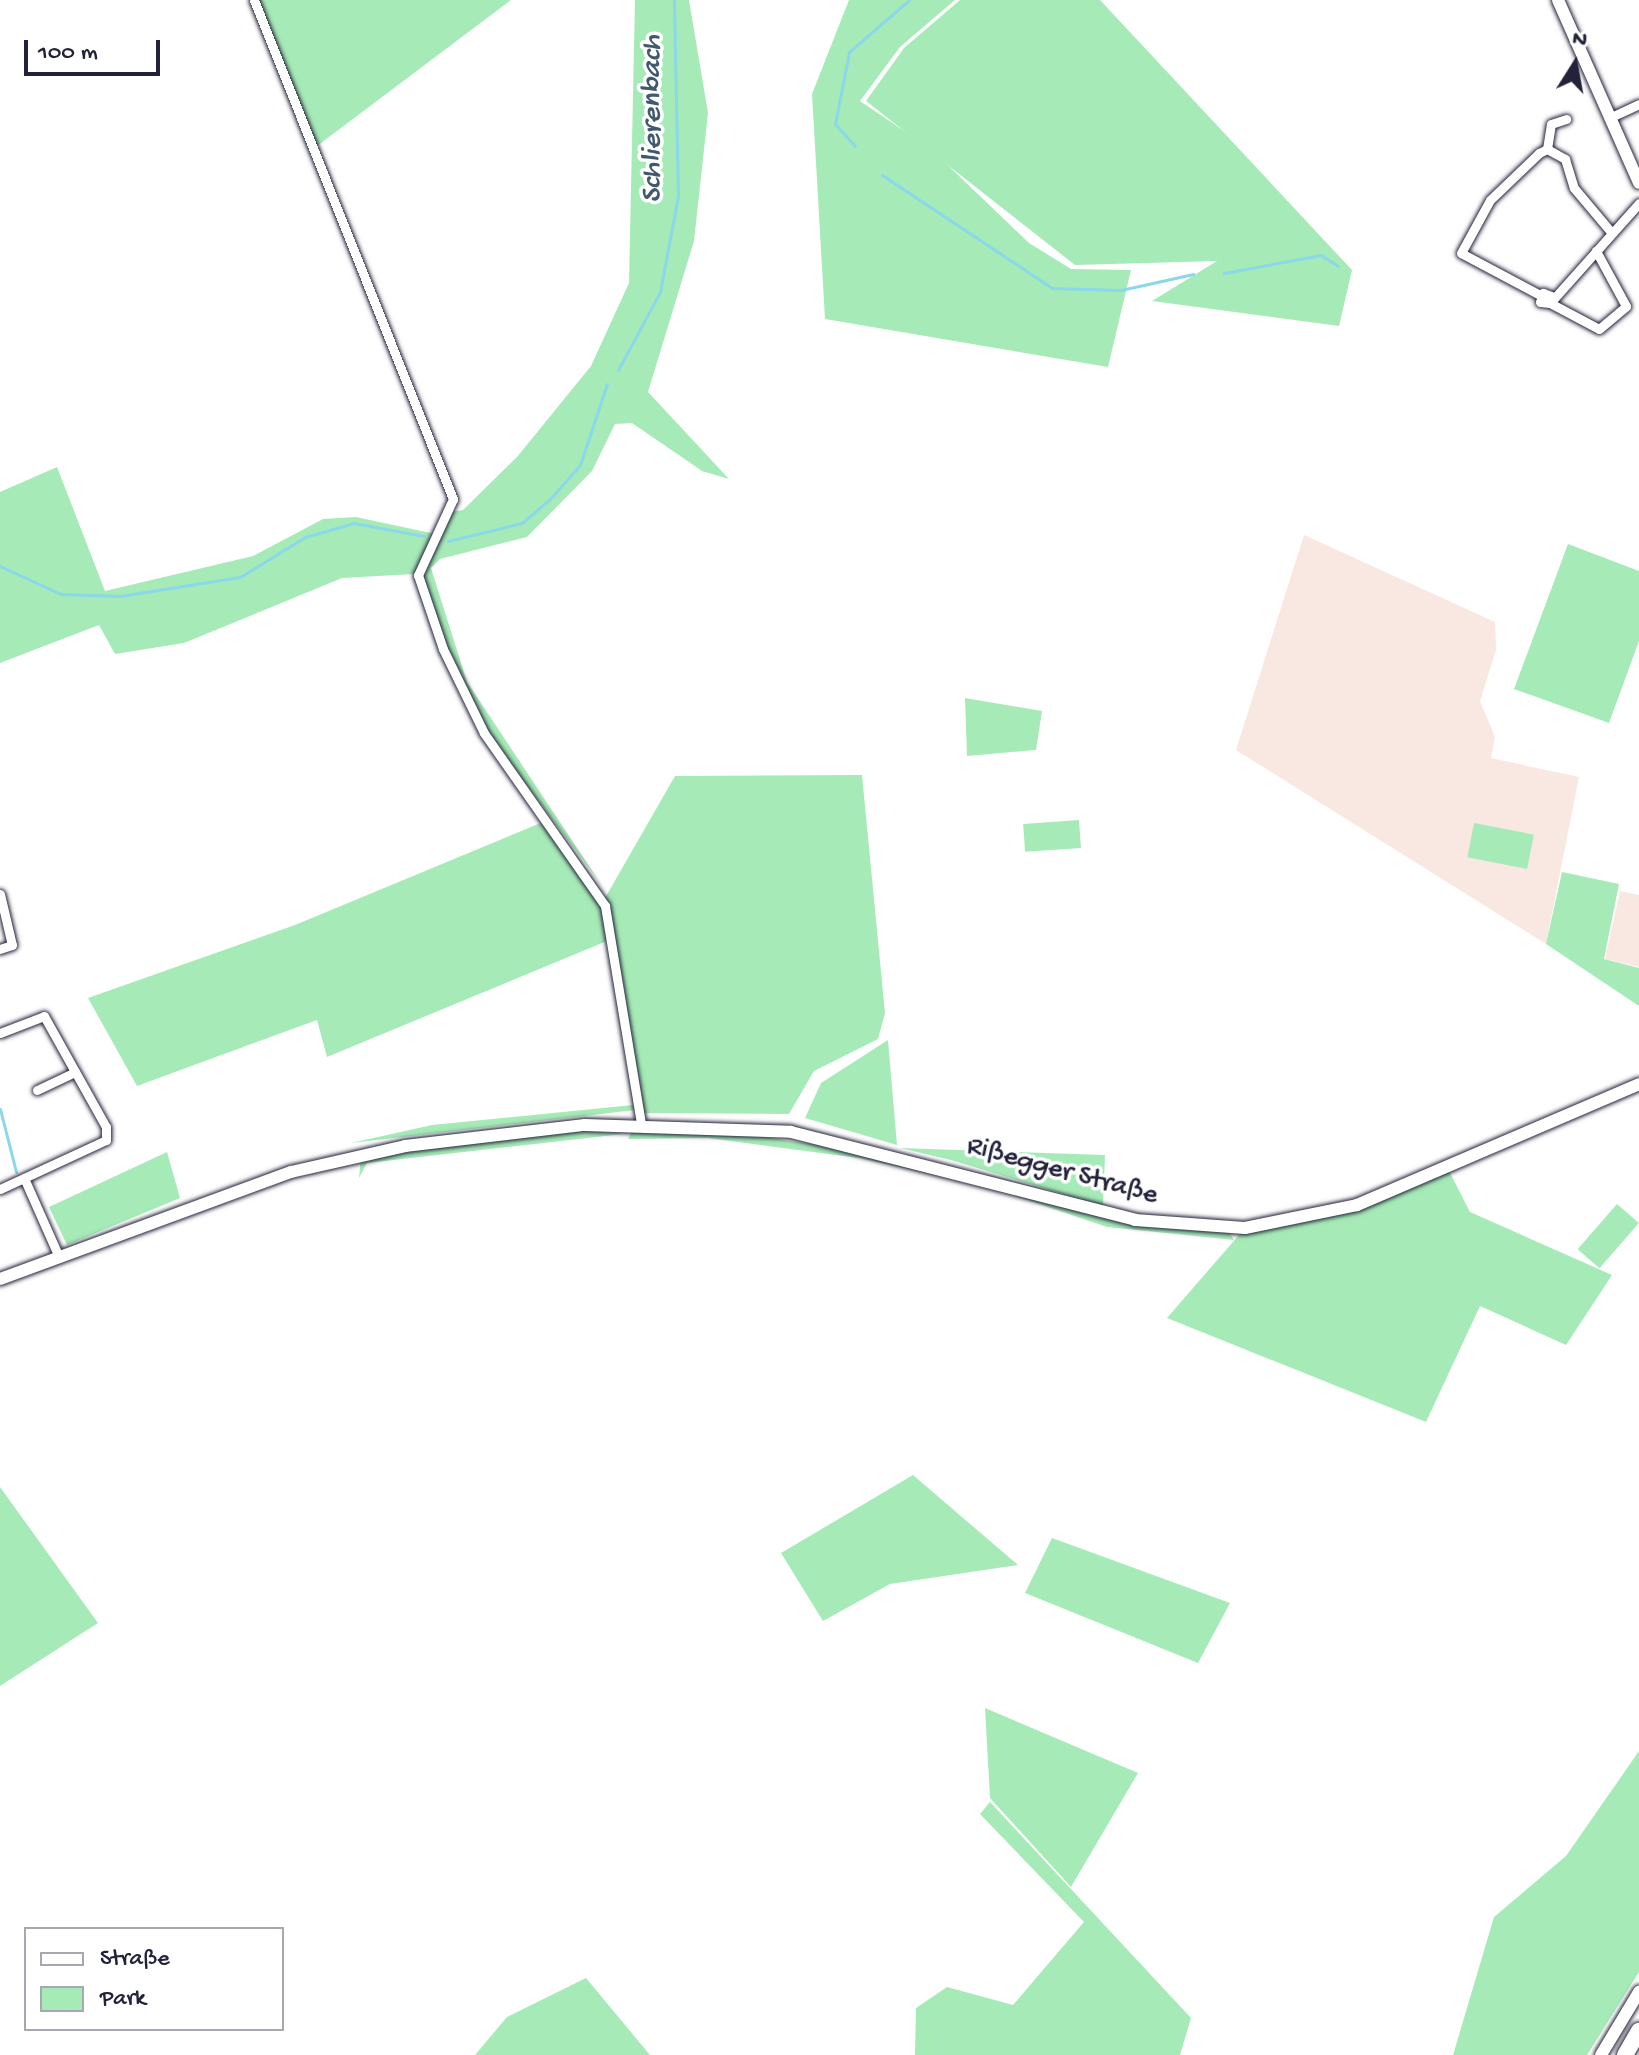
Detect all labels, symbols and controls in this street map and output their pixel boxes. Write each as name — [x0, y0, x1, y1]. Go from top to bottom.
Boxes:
scale bar — [28, 24, 164, 74]
north arrow — [1535, 24, 1615, 104]
text: N — [1570, 26, 1589, 55]
water label: Schlierenbach — [636, 35, 672, 203]
text: 100 m — [38, 39, 98, 68]
street label: Rißegger Straße — [963, 1130, 1161, 1214]
legend — [24, 1927, 284, 2031]
text: Straße — [100, 1945, 170, 1974]
text: Park — [100, 1985, 146, 2014]

